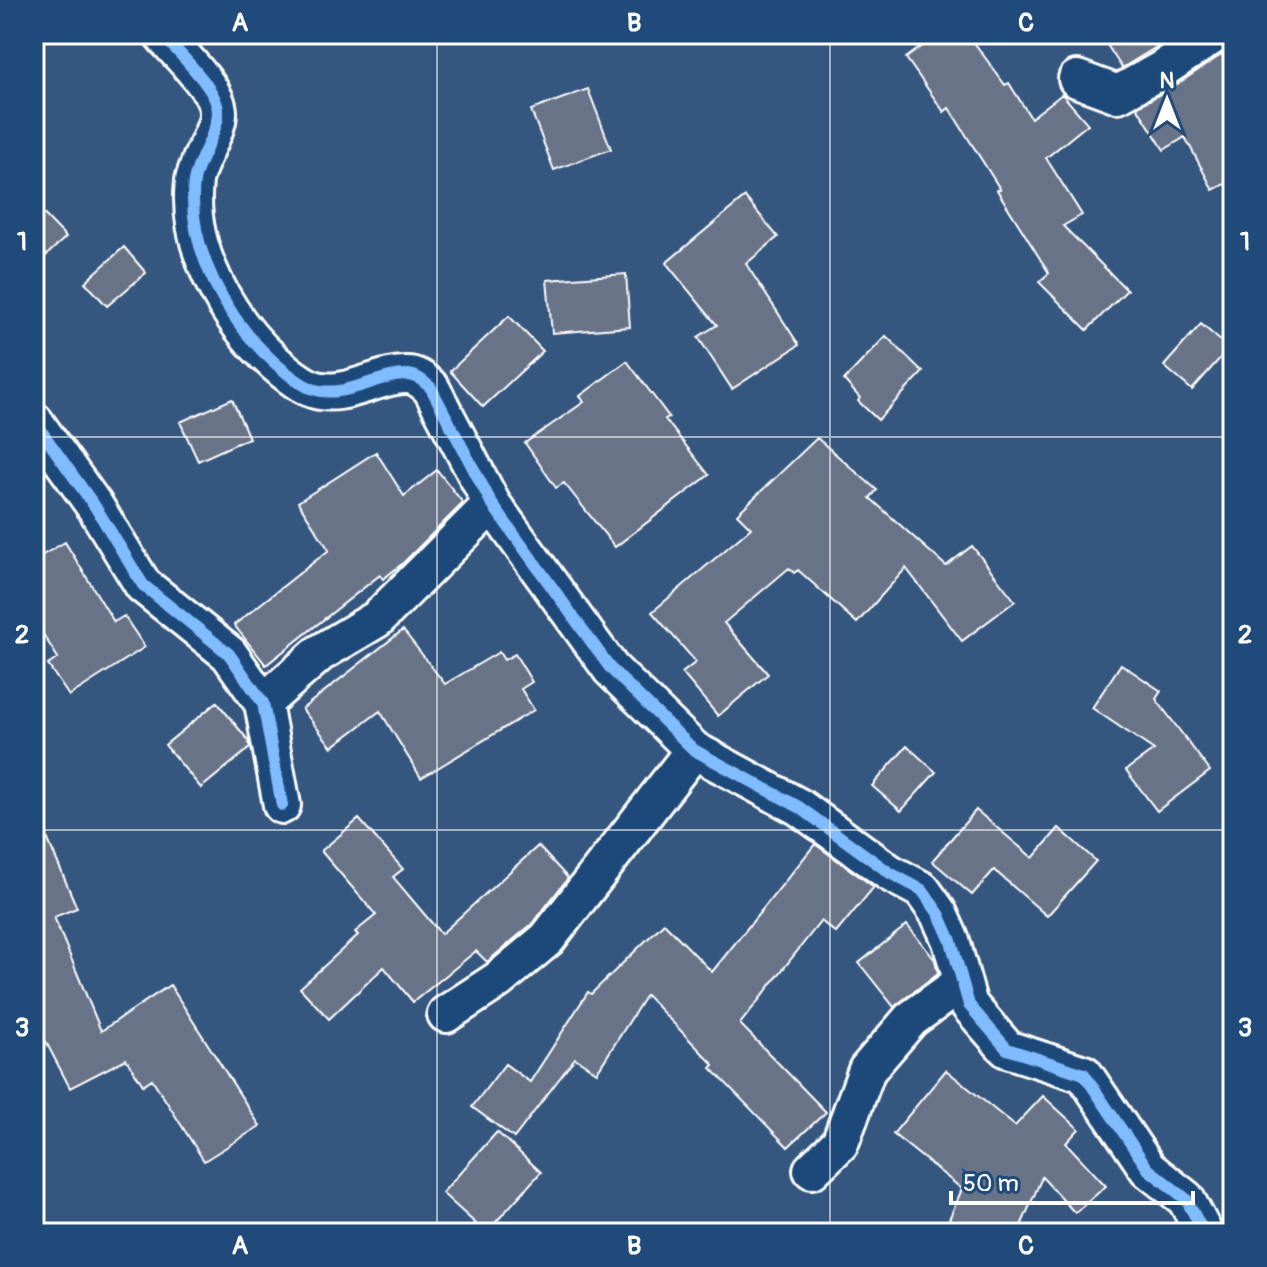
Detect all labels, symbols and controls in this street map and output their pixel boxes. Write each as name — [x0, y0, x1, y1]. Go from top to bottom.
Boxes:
text: A — [232, 7, 249, 39]
text: B — [627, 7, 641, 39]
text: C — [1018, 7, 1034, 39]
north arrow — [1127, 60, 1207, 140]
text: N — [1160, 67, 1175, 95]
text: 1 — [17, 226, 27, 258]
text: 1 — [1240, 226, 1250, 258]
text: 2 — [15, 619, 29, 651]
text: 2 — [1238, 619, 1252, 651]
text: 3 — [15, 1012, 29, 1044]
text: 3 — [1238, 1012, 1252, 1044]
scale bar — [951, 1155, 1193, 1205]
text: 50 m — [963, 1169, 1019, 1198]
text: A — [232, 1230, 249, 1262]
text: B — [627, 1230, 641, 1262]
text: C — [1018, 1230, 1034, 1262]

